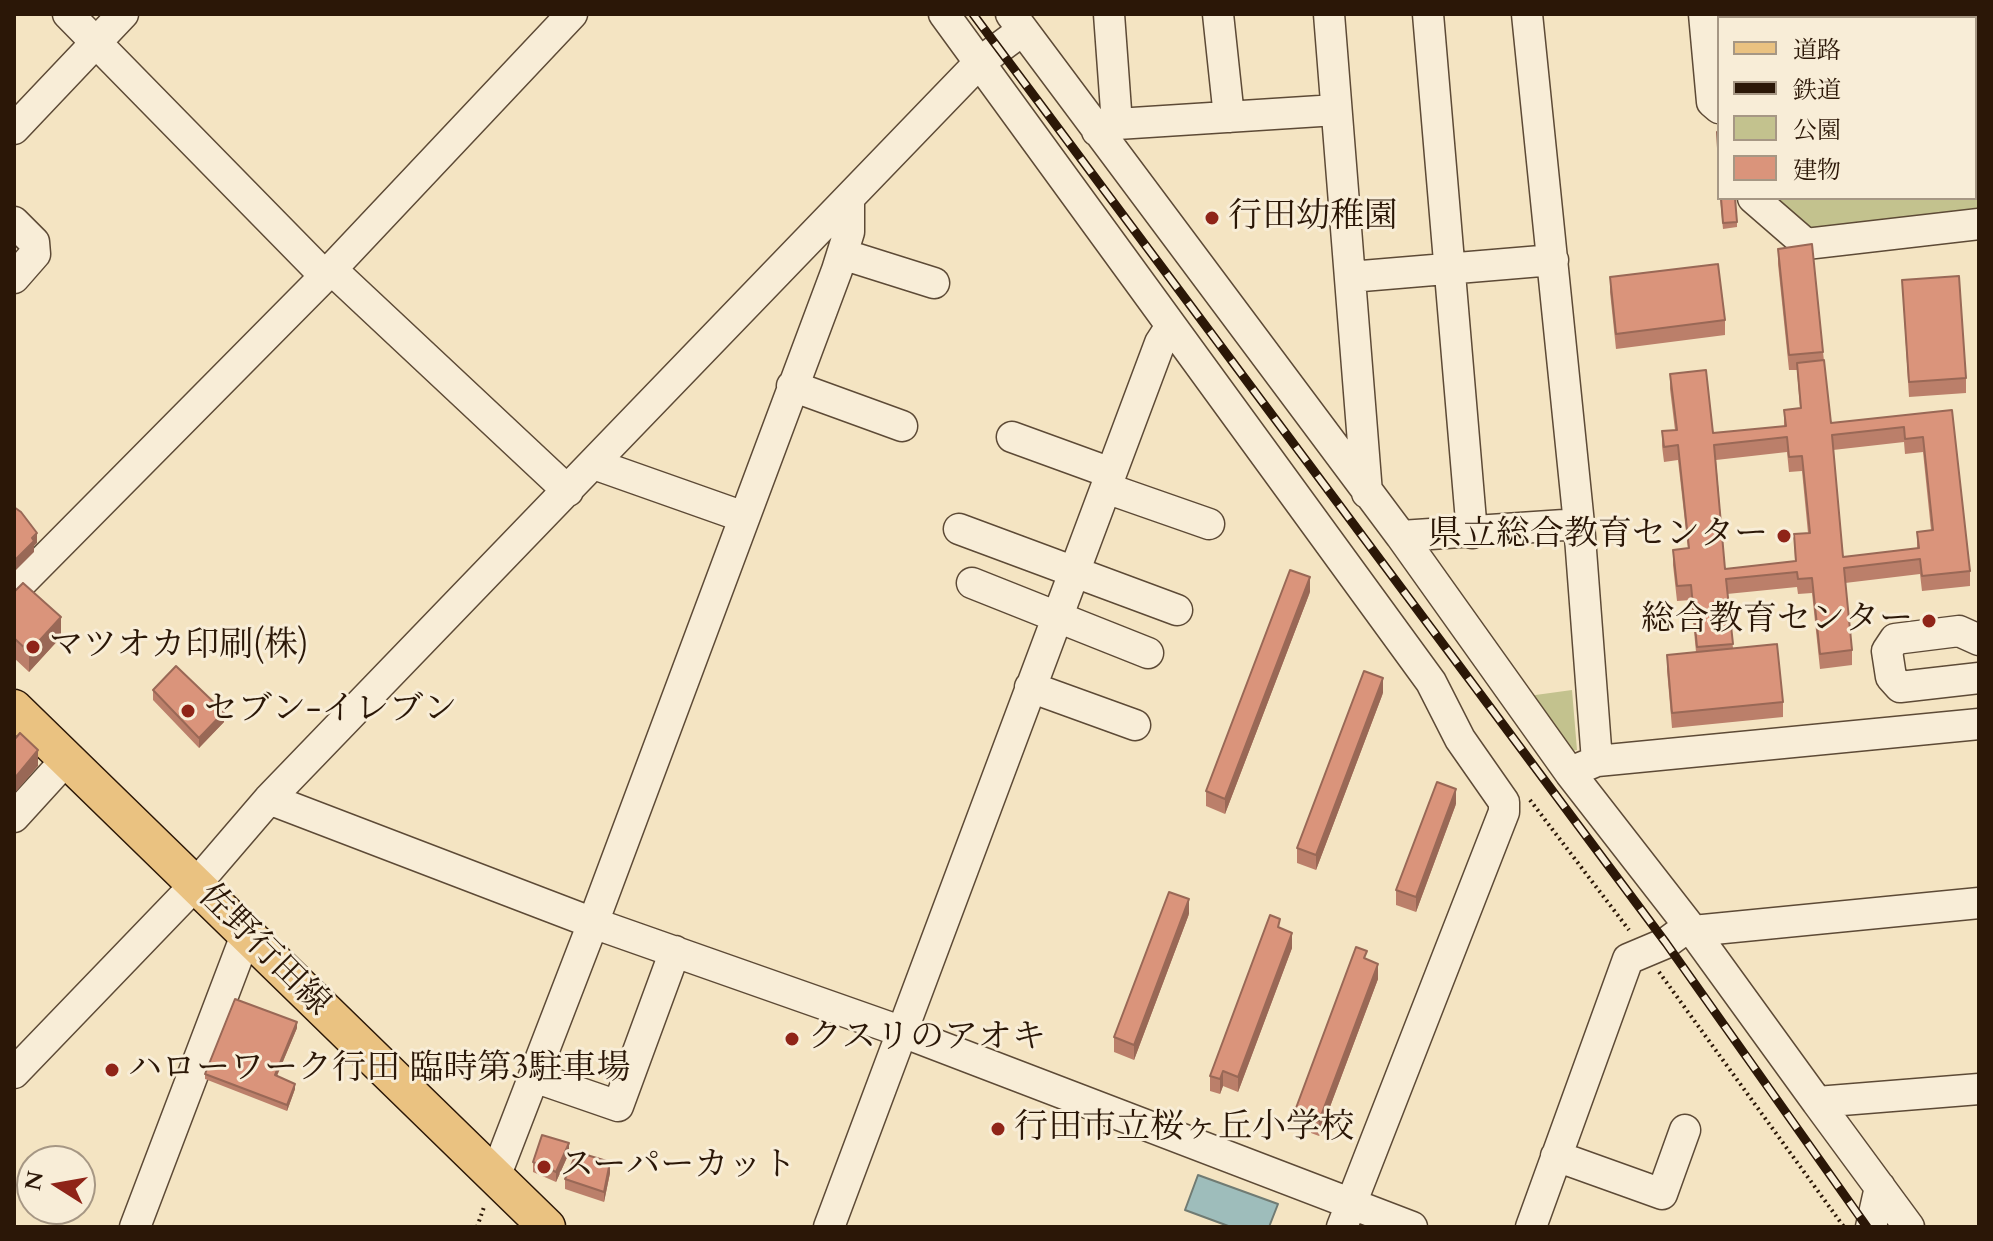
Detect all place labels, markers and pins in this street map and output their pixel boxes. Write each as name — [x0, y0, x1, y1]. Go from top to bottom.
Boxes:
place label: 行田幼稚園 — [1228, 198, 1398, 238]
marker: 行田幼稚園 — [1203, 209, 1221, 227]
place label: 県立総合教育センター — [1428, 516, 1768, 556]
marker: 県立総合教育センター — [1775, 527, 1793, 545]
place label: 総合教育センター — [1641, 601, 1913, 641]
marker: 総合教育センター — [1920, 612, 1938, 630]
place label: マツオカ印刷(株) — [49, 627, 309, 667]
marker: マツオカ印刷(株) — [24, 638, 42, 656]
place label: セブン-イレブン — [204, 691, 457, 731]
marker: セブン-イレブン — [179, 702, 197, 720]
place label: クスリのアオキ — [808, 1019, 1046, 1059]
marker: クスリのアオキ — [783, 1030, 801, 1048]
place label: ハローワーク行田 臨時第3駐車場 — [128, 1050, 631, 1090]
marker: ハローワーク行田 臨時第3駐車場 — [103, 1061, 121, 1079]
place label: 行田市立桜ヶ丘小学校 — [1014, 1109, 1354, 1149]
marker: 行田市立桜ヶ丘小学校 — [989, 1120, 1007, 1138]
place label: スーパーカット — [560, 1147, 796, 1187]
marker: スーパーカット — [535, 1158, 553, 1176]

